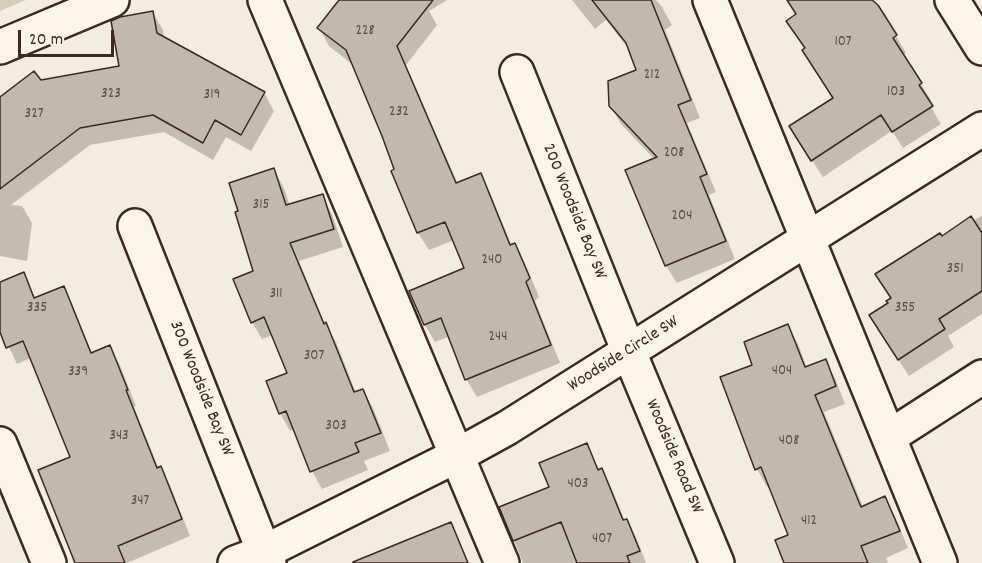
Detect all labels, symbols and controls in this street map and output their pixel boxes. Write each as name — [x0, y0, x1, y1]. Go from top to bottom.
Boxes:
scale bar — [21, 18, 117, 56]
house number: 228 — [355, 23, 375, 41]
text: 20 m — [29, 28, 63, 53]
house number: 107 — [834, 34, 852, 52]
house number: 212 — [644, 67, 660, 85]
house number: 103 — [887, 84, 905, 102]
house number: 323 — [101, 86, 121, 104]
house number: 319 — [204, 87, 220, 105]
house number: 232 — [389, 104, 409, 122]
house number: 327 — [25, 106, 43, 124]
street label: 200 Woodside Bay SW — [536, 141, 610, 283]
house number: 208 — [664, 145, 684, 163]
house number: 315 — [253, 197, 269, 215]
house number: 204 — [672, 208, 692, 226]
house number: 240 — [482, 252, 502, 270]
house number: 351 — [947, 261, 963, 279]
house number: 311 — [269, 286, 283, 304]
house number: 335 — [27, 300, 47, 318]
house number: 355 — [895, 300, 915, 318]
street label: Woodside Circle SW — [564, 312, 684, 398]
street label: 300 Woodside Bay SW — [163, 318, 237, 460]
house number: 244 — [488, 329, 508, 347]
house number: 307 — [304, 348, 324, 366]
house number: 404 — [772, 363, 792, 381]
house number: 339 — [68, 364, 88, 382]
street label: Woodside Road SW — [639, 397, 707, 517]
house number: 303 — [325, 418, 347, 436]
house number: 343 — [109, 428, 129, 446]
house number: 408 — [779, 433, 799, 451]
house number: 403 — [567, 476, 589, 494]
house number: 347 — [131, 493, 149, 511]
house number: 412 — [801, 513, 817, 531]
house number: 407 — [592, 531, 612, 549]

